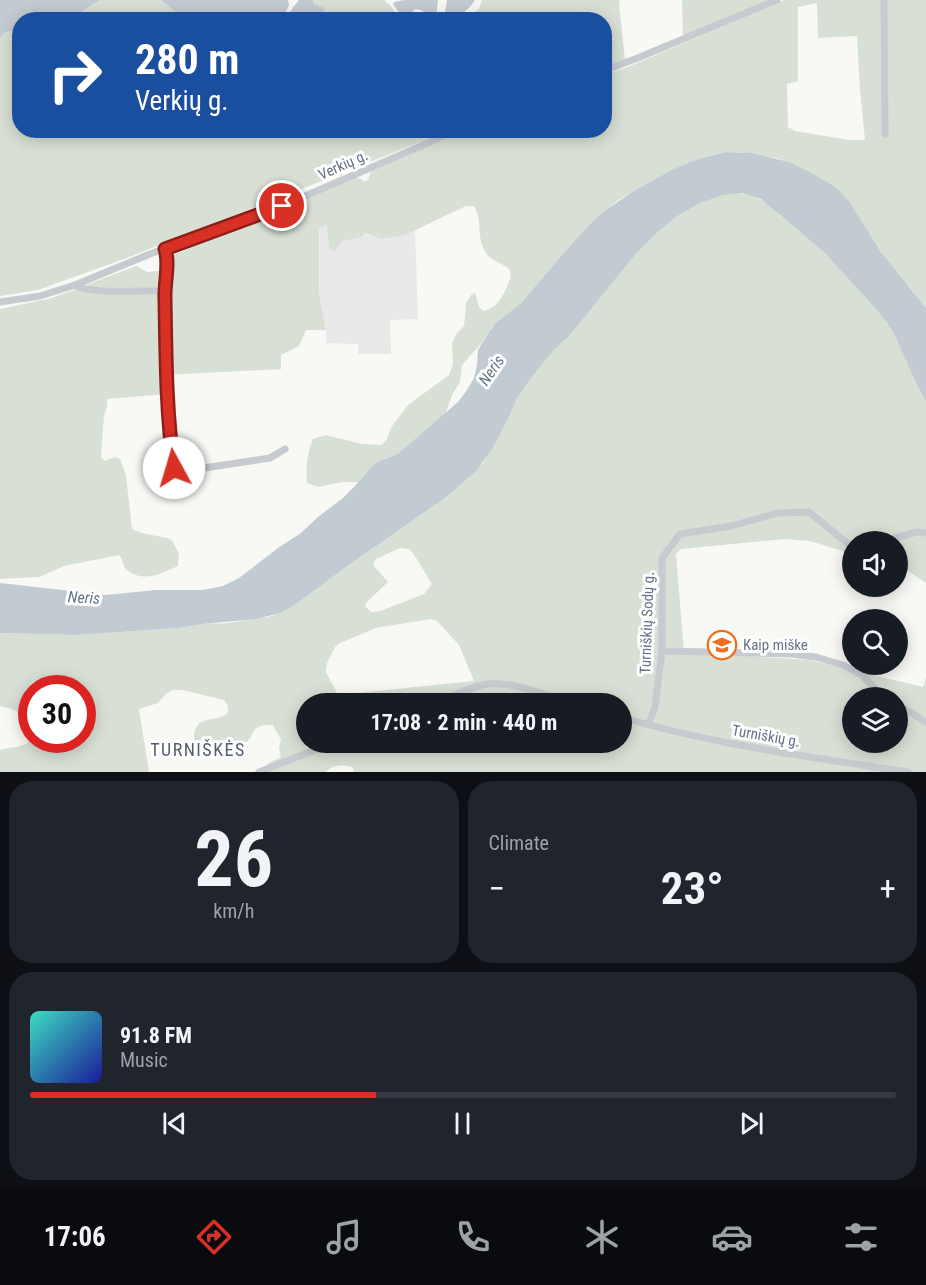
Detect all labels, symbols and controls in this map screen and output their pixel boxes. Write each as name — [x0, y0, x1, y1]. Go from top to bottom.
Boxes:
text: 280 m — [135, 35, 240, 84]
icon: right — [36, 36, 114, 114]
text: Verkių g. — [135, 85, 229, 117]
street label: Verkių g. — [316, 146, 370, 184]
pin — [256, 180, 307, 231]
icon: arrive — [265, 189, 298, 222]
water label: Neris — [474, 352, 508, 389]
position arrow — [142, 436, 206, 500]
map controls — [842, 531, 908, 753]
button: sound — [842, 531, 908, 597]
street label: Turniškių Sodų g. — [636, 572, 658, 674]
water label: Neris — [67, 587, 101, 608]
button: search — [842, 609, 908, 675]
school or university icon: Kaip miške — [706, 629, 738, 661]
place label: Kaip miške — [743, 636, 808, 654]
speed limit sign: 30 — [18, 675, 96, 753]
button: layers — [842, 687, 908, 753]
text: 17:08 · 2 min · 440 m — [371, 710, 557, 735]
street label: Turniškių g. — [731, 721, 801, 751]
district label: TURNIŠKĖS — [150, 739, 246, 760]
text: 26 — [194, 814, 273, 905]
text: Climate — [489, 831, 549, 855]
text: 23° — [661, 862, 724, 915]
text: − — [489, 869, 505, 908]
text: + — [880, 869, 896, 908]
text: km/h — [213, 899, 254, 923]
text: 91.8 FM — [120, 1023, 192, 1048]
text: Music — [120, 1048, 168, 1072]
icon: previous — [158, 1107, 191, 1140]
icon: pause — [446, 1107, 479, 1140]
icon: next — [735, 1107, 768, 1140]
icon: directions — [193, 1216, 235, 1258]
icon: music — [323, 1216, 365, 1258]
icon: phone — [452, 1216, 494, 1258]
icon: climate — [581, 1216, 623, 1258]
icon: car — [711, 1216, 753, 1258]
icon: filters — [840, 1216, 882, 1258]
text: 17:06 — [44, 1221, 106, 1253]

